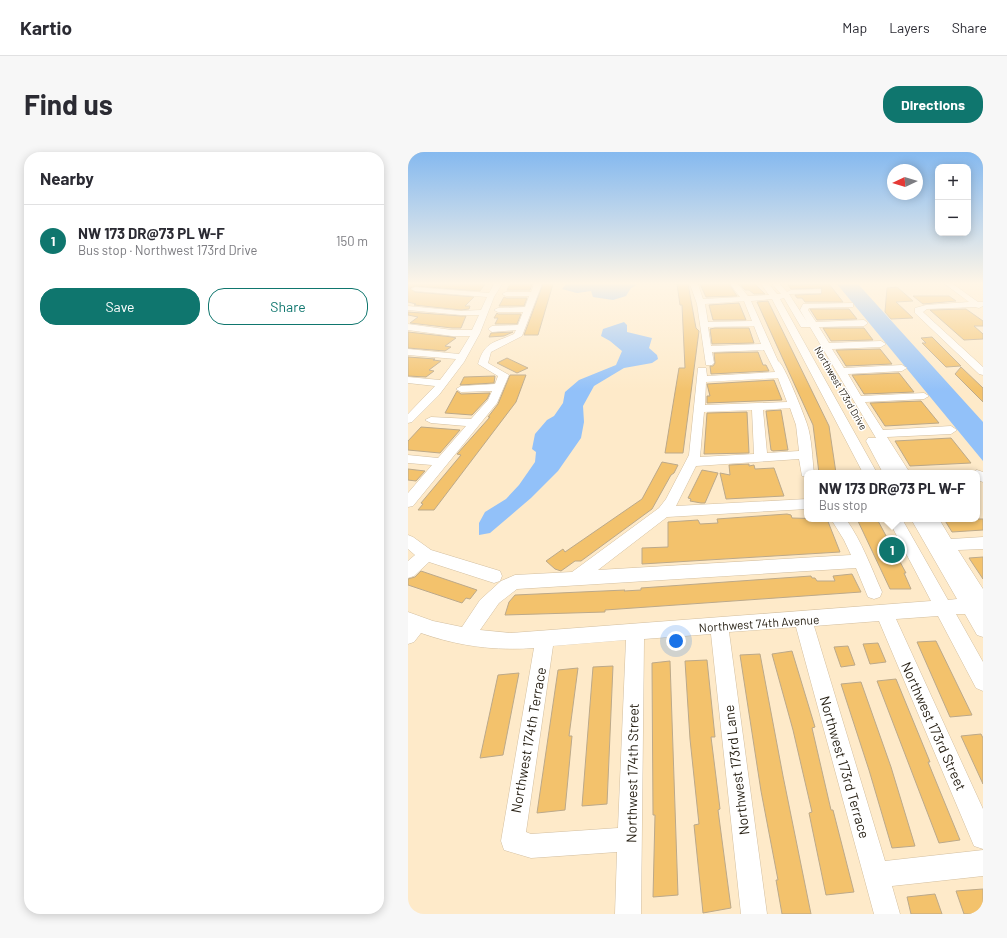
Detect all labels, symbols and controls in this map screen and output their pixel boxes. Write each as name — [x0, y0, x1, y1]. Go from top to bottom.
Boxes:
text: Kartio — [20, 16, 72, 39]
text: Map — [842, 19, 867, 36]
text: Layers — [889, 19, 930, 36]
text: Share — [952, 19, 987, 36]
button: Directions — [883, 86, 983, 123]
text: Find us — [24, 87, 113, 121]
north arrow — [887, 164, 923, 200]
map controls — [935, 164, 971, 236]
button: + — [935, 164, 971, 200]
text: Nearby — [40, 168, 94, 188]
button: − — [935, 200, 971, 236]
text: NW 173 DR@73 PL W-F — [78, 224, 225, 242]
text: 1 — [51, 233, 55, 249]
text: 150 m — [336, 233, 368, 249]
text: Bus stop · Northwest 173rd Drive — [78, 242, 257, 258]
button: Save — [40, 288, 200, 325]
button: Share — [208, 288, 368, 325]
street label: Northwest 173rd Drive — [812, 344, 870, 432]
popup — [804, 470, 980, 522]
text: NW 173 DR@73 PL W-F — [819, 479, 965, 497]
text: Bus stop — [819, 497, 868, 513]
pin: 1 — [879, 535, 905, 565]
street label: Northwest 74th Avenue — [698, 612, 820, 634]
your location — [666, 631, 686, 651]
street label: Northwest 173rd Street — [898, 659, 970, 793]
street label: Northwest 174th Terrace — [507, 666, 549, 814]
street label: Northwest 173rd Terrace — [817, 694, 873, 840]
street label: Northwest 174th Street — [622, 703, 642, 843]
street label: Northwest 173rd Lane — [720, 704, 752, 836]

